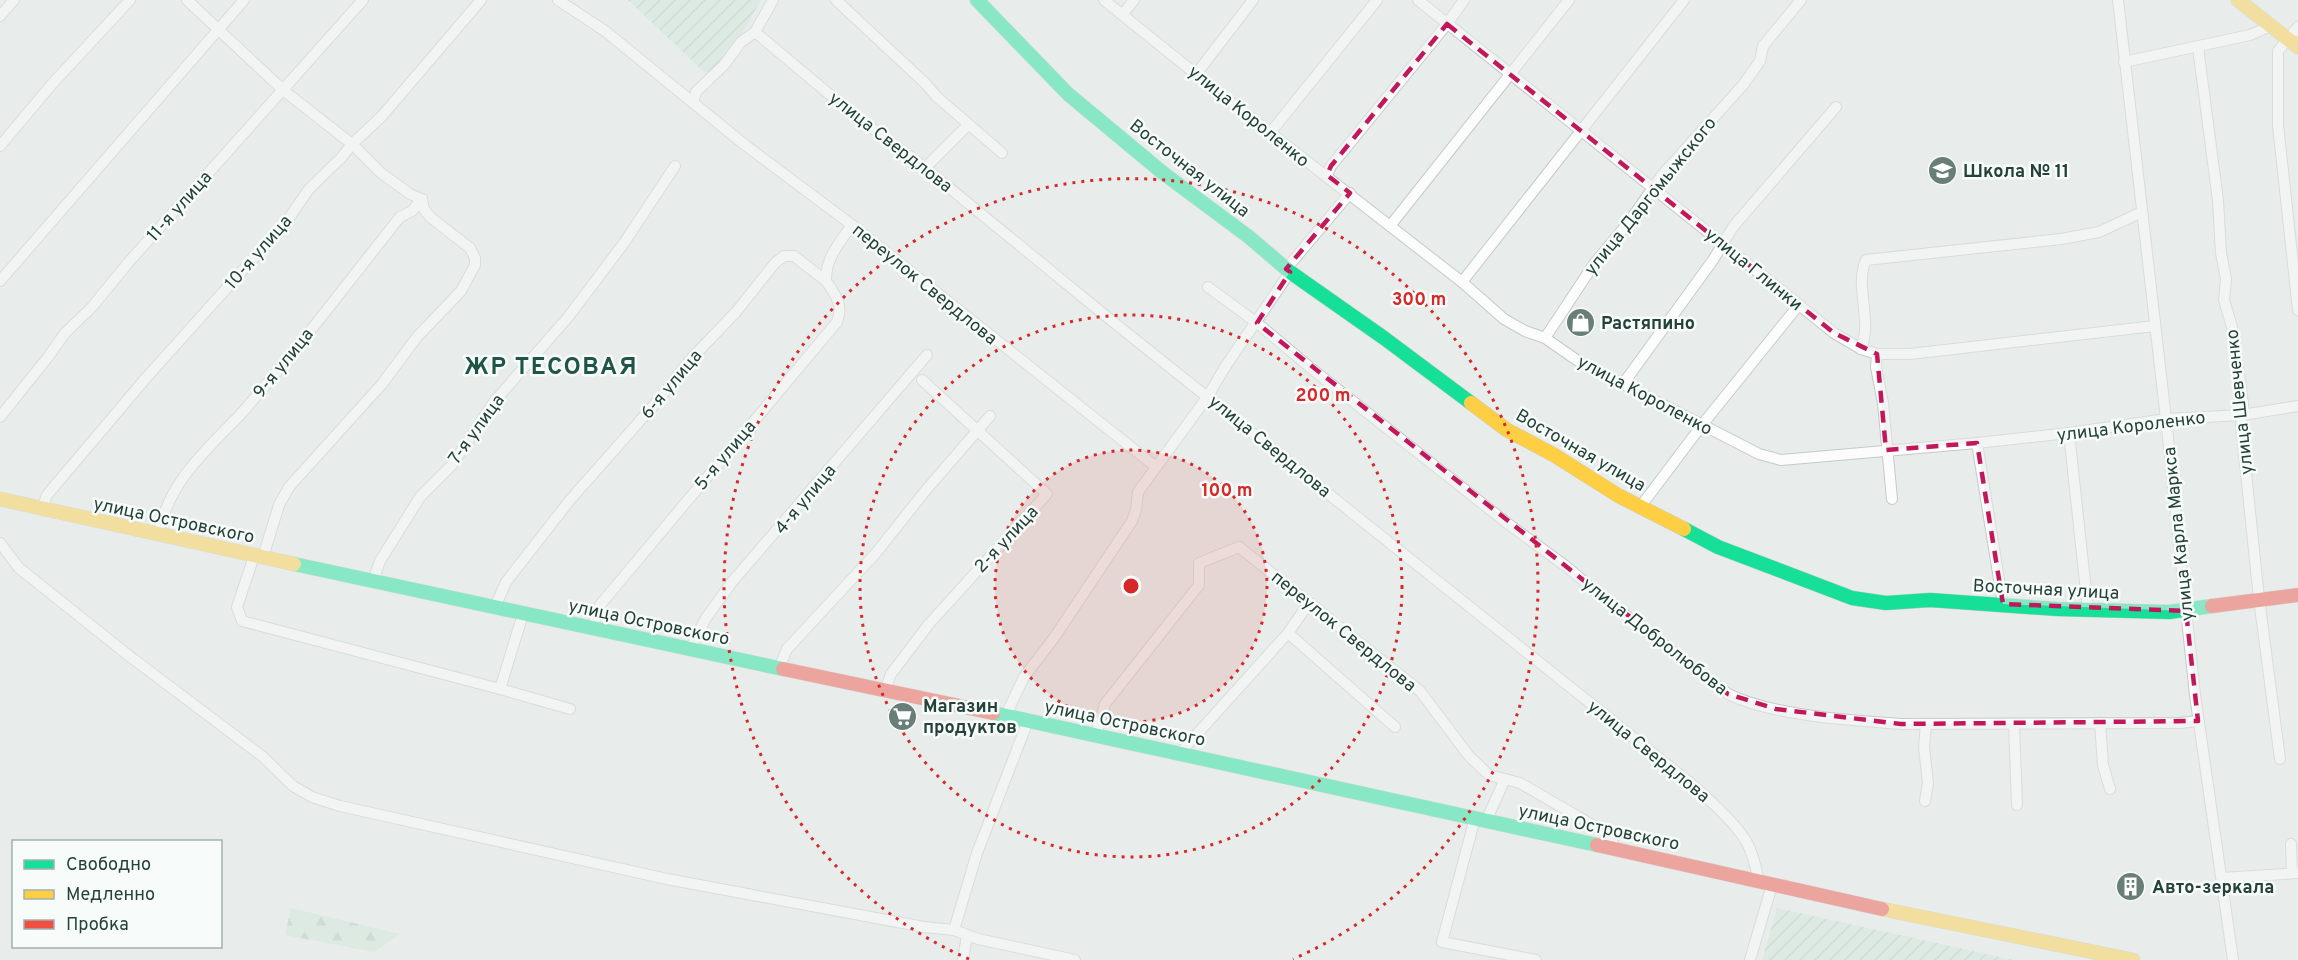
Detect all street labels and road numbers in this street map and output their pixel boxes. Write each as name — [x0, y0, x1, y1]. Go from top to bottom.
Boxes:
street label: улица Короленко — [1183, 61, 1313, 173]
street label: улица Свердлова — [824, 88, 957, 199]
street label: улица Даргомыжского — [1580, 113, 1722, 281]
street label: Восточная улица — [1124, 115, 1254, 223]
street label: 11-я улица — [142, 167, 218, 247]
street label: 10-я улица — [220, 211, 298, 295]
street label: переулок Свердлова — [847, 220, 1001, 351]
street label: улица Глинки — [1699, 224, 1807, 317]
street label: 9-я улица — [249, 324, 319, 404]
street label: улица Шевченко — [2221, 328, 2260, 476]
street label: 6-я улица — [636, 345, 708, 424]
street label: улица Короленко — [1573, 351, 1716, 442]
street label: 7-я улица — [444, 390, 510, 470]
street label: улица Свердлова — [1203, 391, 1335, 504]
street label: Восточная улица — [1511, 405, 1649, 498]
street label: улица Короленко — [2055, 407, 2207, 448]
street label: 5-я улица — [690, 416, 762, 496]
street label: улица Карла Маркса — [2159, 446, 2200, 622]
street label: 4-я улица — [770, 460, 842, 540]
street label: улица Островского — [91, 493, 256, 550]
street label: 2-я улица — [970, 501, 1044, 579]
street label: переулок Свердлова — [1266, 567, 1420, 698]
street label: улица Добролюбова — [1577, 573, 1731, 701]
street label: Восточная улица — [1972, 575, 2120, 606]
street label: улица Островского — [566, 595, 731, 652]
street label: улица Островского — [1042, 696, 1207, 753]
street label: улица Свердлова — [1582, 696, 1714, 809]
street label: улица Островского — [1516, 800, 1681, 857]

